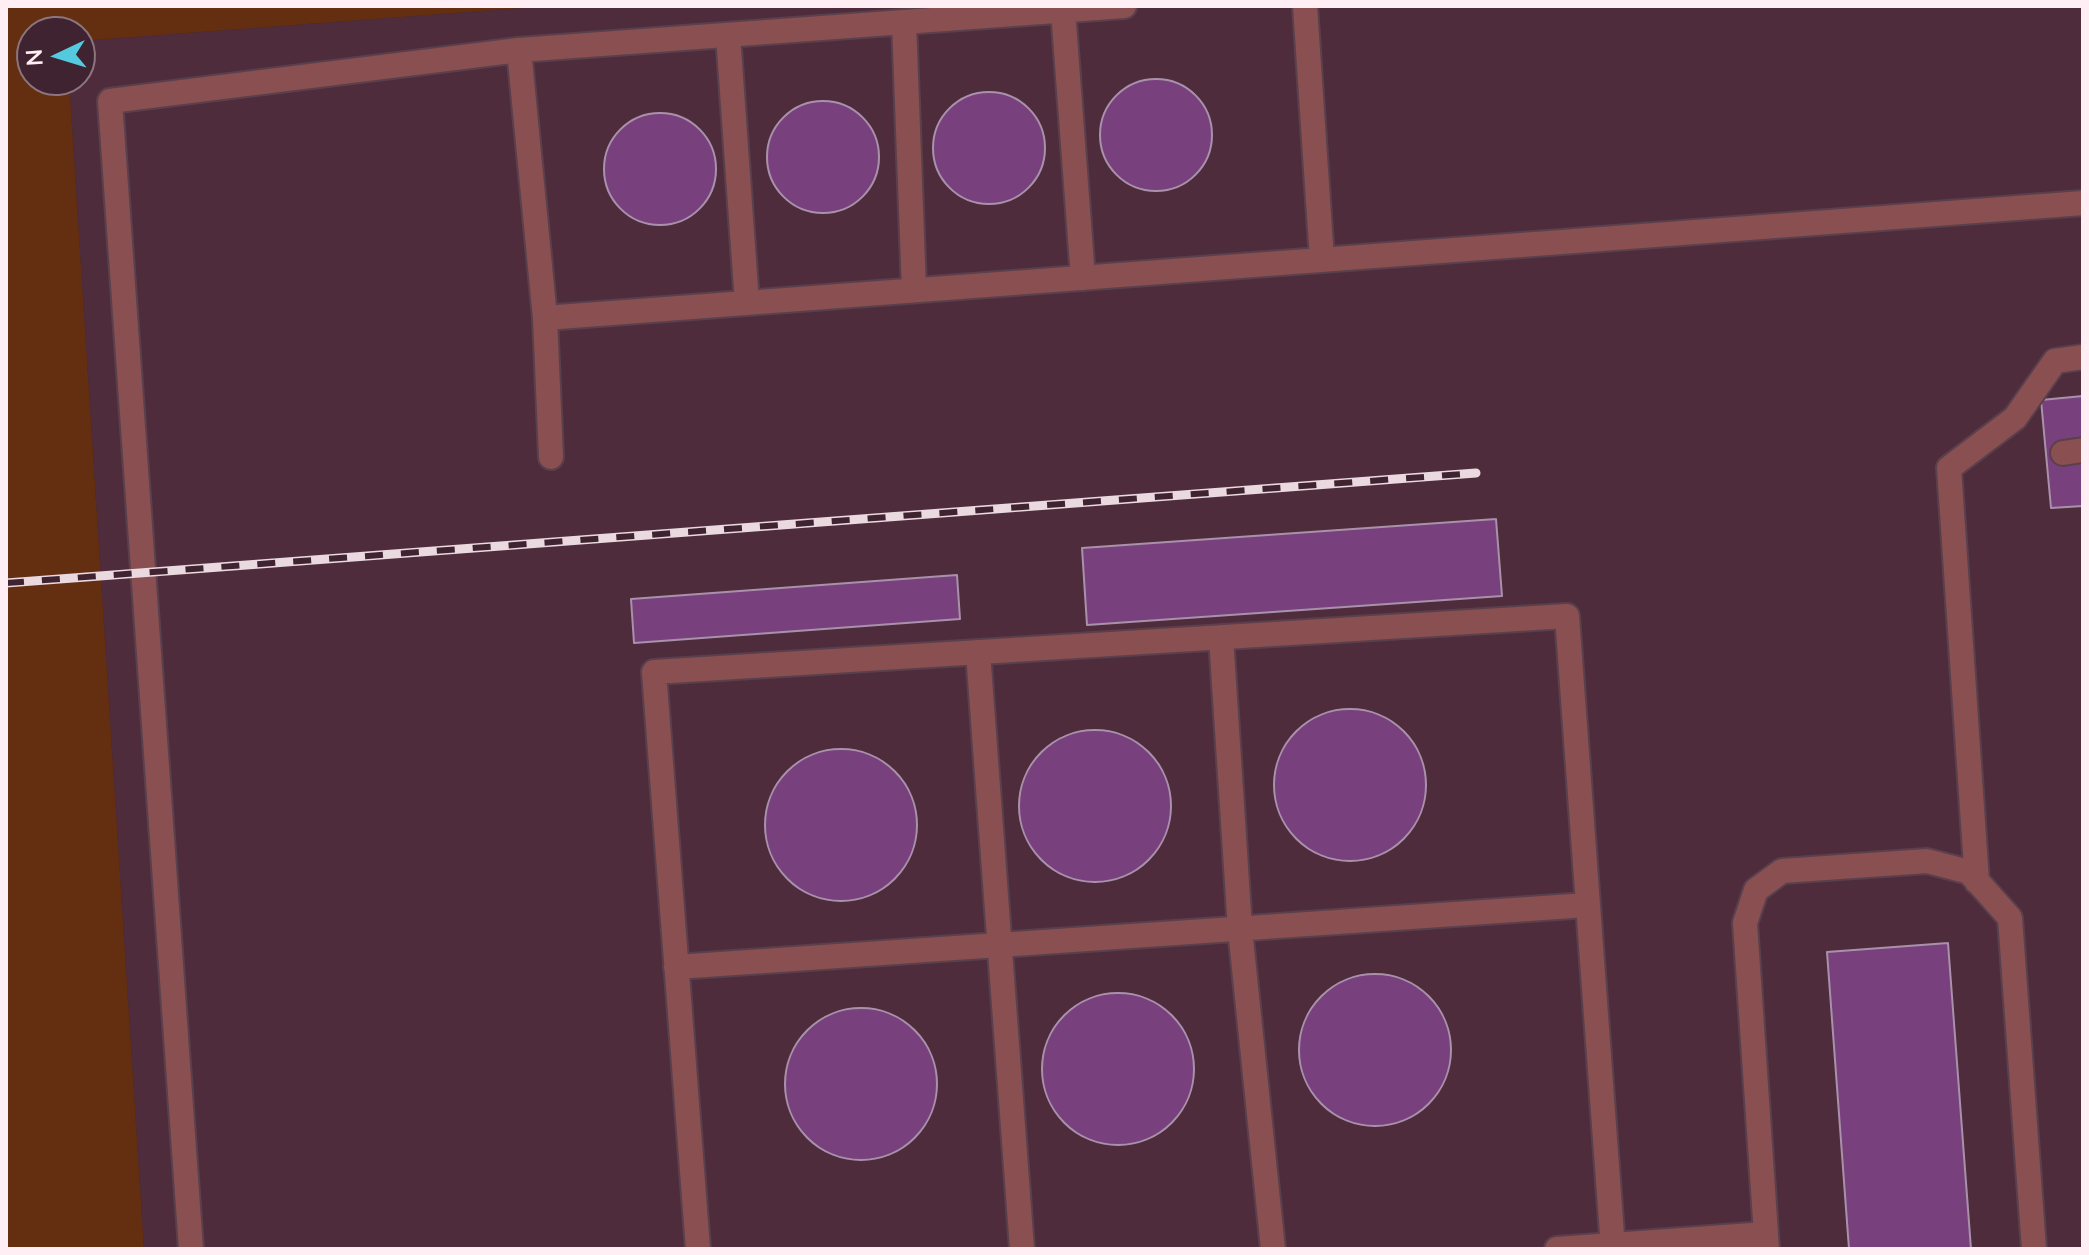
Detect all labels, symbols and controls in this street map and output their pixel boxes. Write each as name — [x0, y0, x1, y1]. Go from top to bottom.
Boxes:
north arrow — [16, 16, 96, 96]
text: N — [19, 48, 48, 67]

